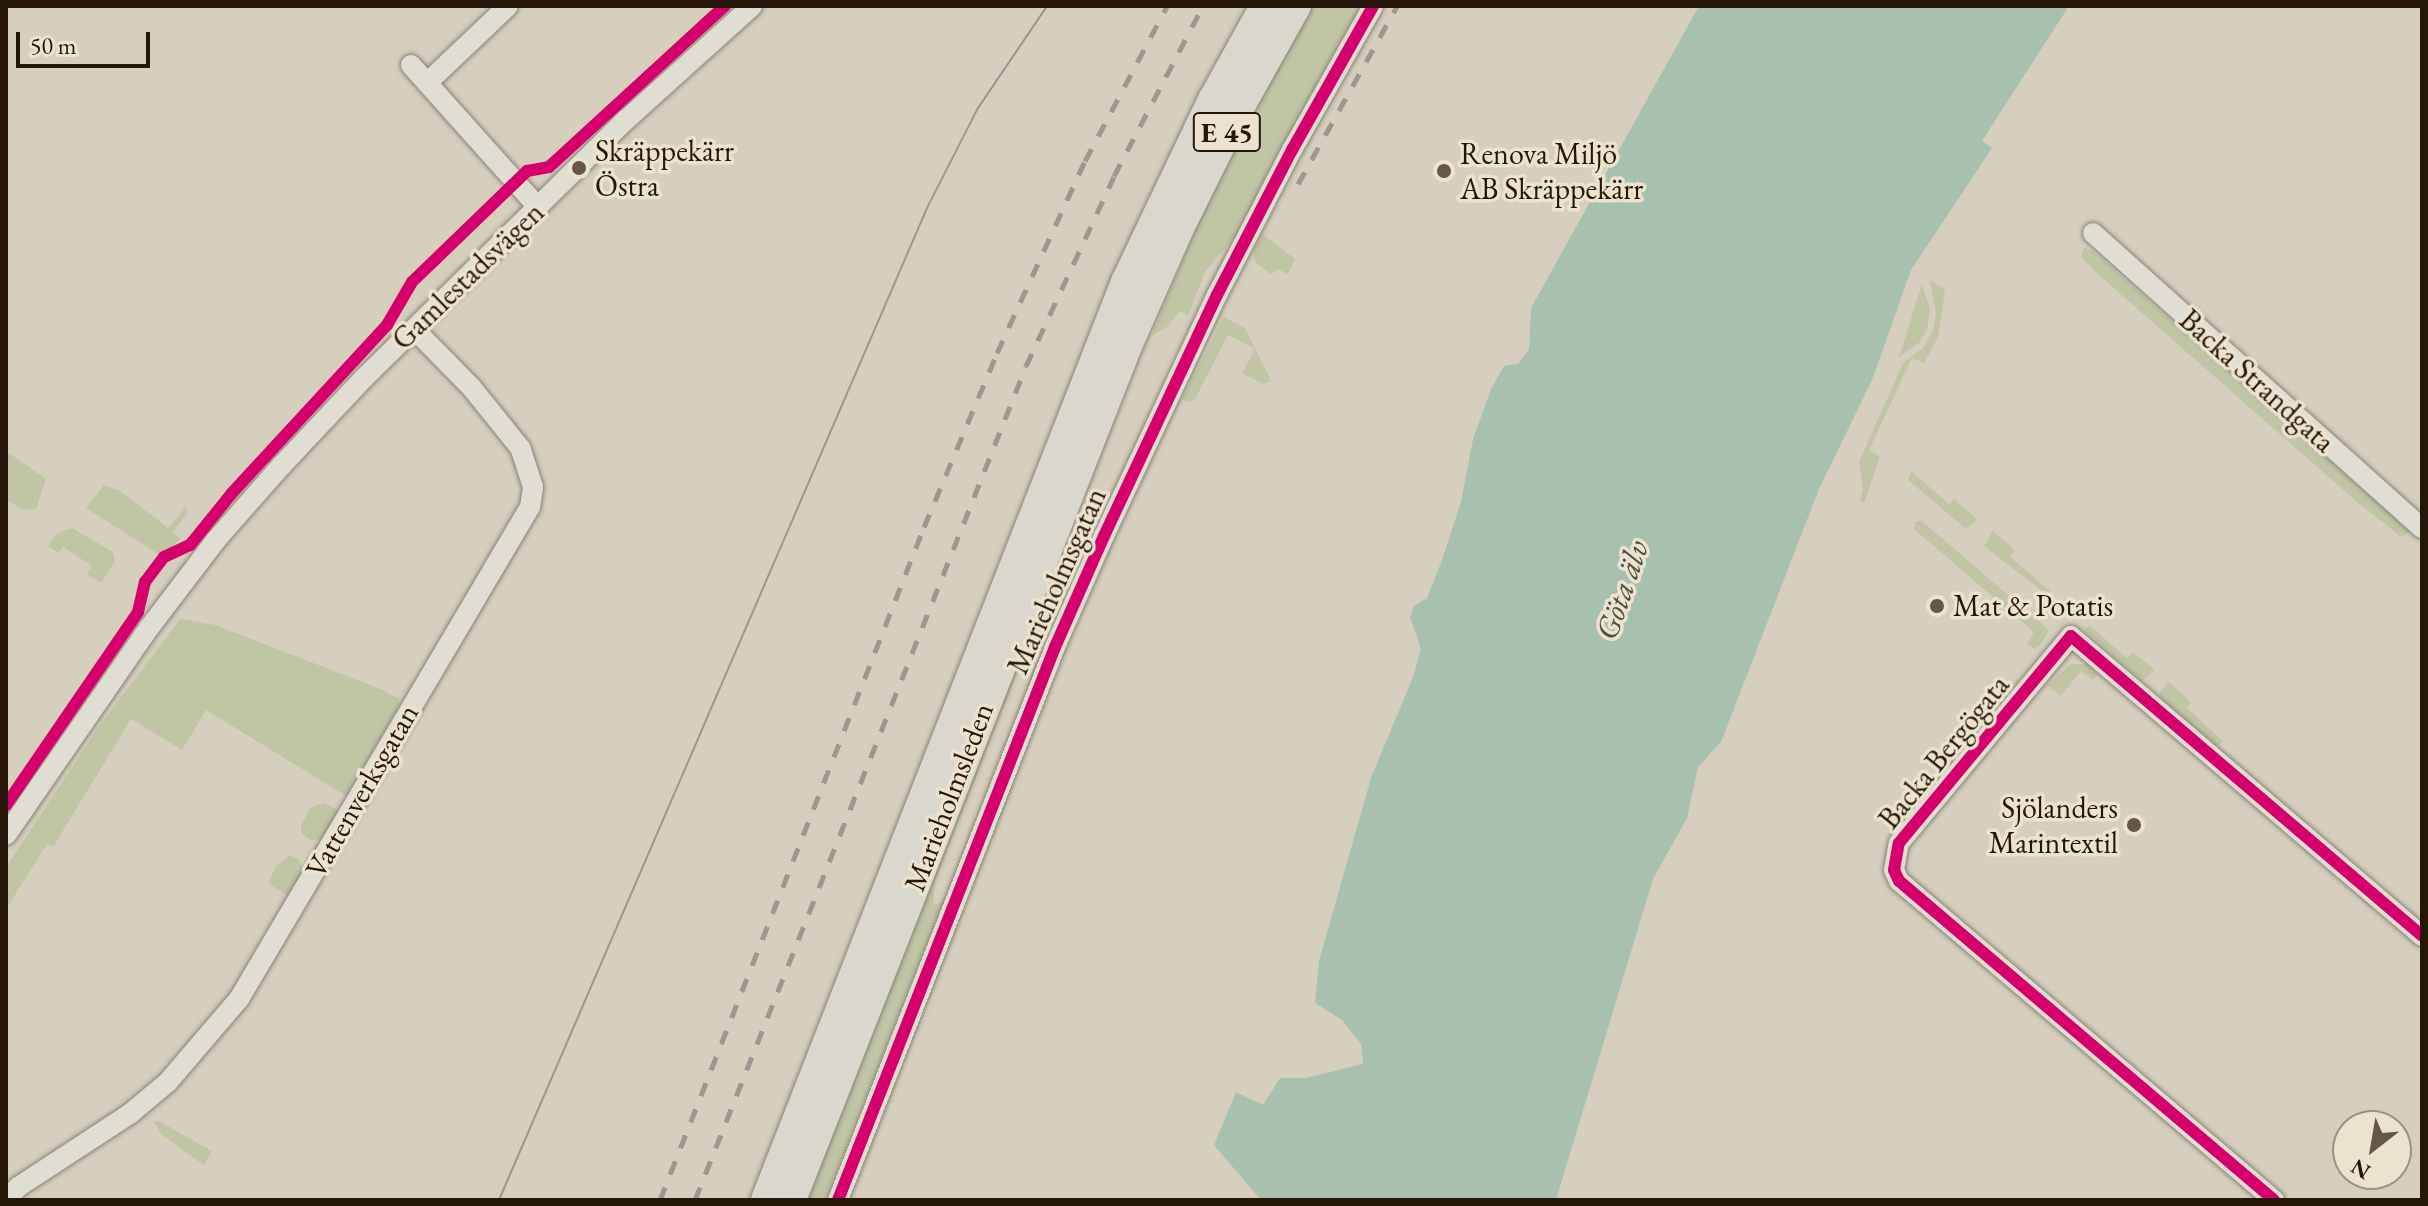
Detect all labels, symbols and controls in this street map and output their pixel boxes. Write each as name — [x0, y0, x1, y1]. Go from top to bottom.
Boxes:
scale bar — [20, 16, 154, 66]
text: 50 m — [30, 30, 77, 61]
road number: E 45 — [1191, 108, 1263, 156]
place label: Skräppekärr Östra — [595, 133, 734, 204]
place label: Renova Miljö AB Skräppekärr — [1460, 136, 1643, 206]
marker: Skräppekärr Östra — [570, 159, 588, 177]
marker: Renova Miljö AB Skräppekärr — [1435, 162, 1453, 180]
street label: Gamlestadsvägen — [385, 195, 551, 357]
street label: Backa Strandgata — [2172, 302, 2342, 460]
street label: Marieholmsgatan — [1000, 482, 1114, 680]
water label: Göta älv — [1587, 535, 1657, 645]
place label: Mat & Potatis — [1953, 588, 2113, 624]
marker: Mat & Potatis — [1928, 597, 1946, 615]
street label: Backa Bergögata — [1871, 668, 2017, 836]
street label: Vattenverksgatan — [298, 698, 426, 884]
street label: Marieholmsleden — [897, 698, 1001, 896]
place label: Sjölanders Marintextil — [1989, 790, 2118, 860]
marker: Sjölanders Marintextil — [2125, 816, 2143, 834]
north arrow — [2332, 1110, 2412, 1190]
text: N — [2345, 1152, 2376, 1186]

